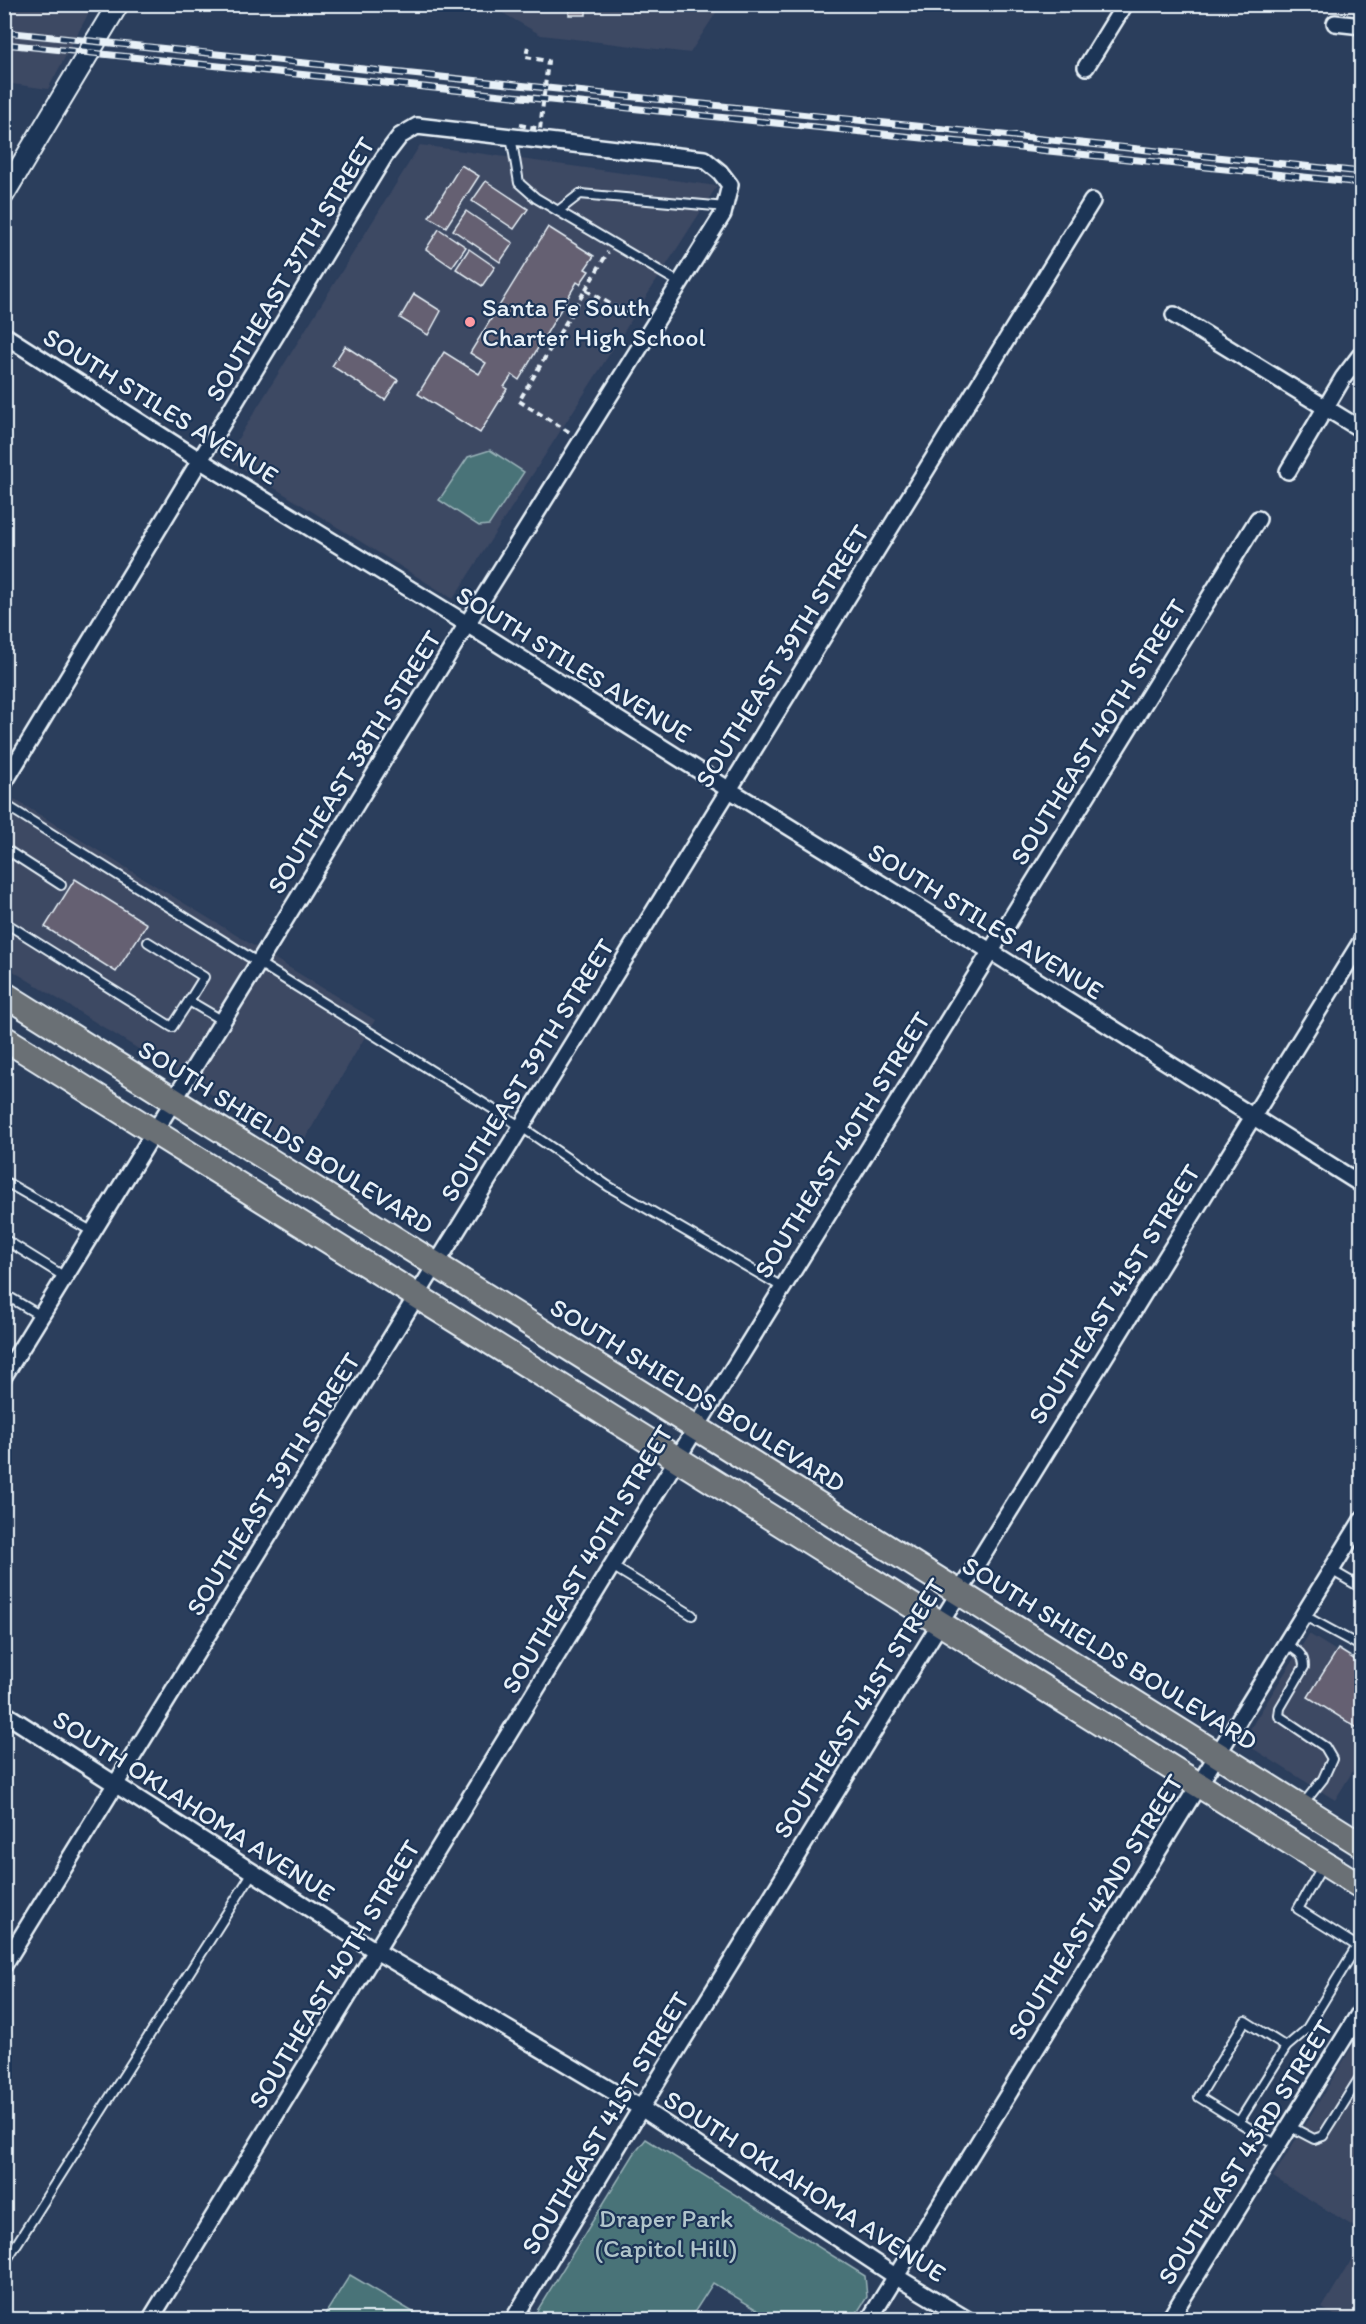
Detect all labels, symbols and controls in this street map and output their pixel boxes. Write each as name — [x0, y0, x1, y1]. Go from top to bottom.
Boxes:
street label: SOUTHEAST 37TH STREET — [198, 130, 382, 407]
place label: Santa Fe South Charter High School — [482, 291, 706, 353]
marker: Santa Fe South Charter High School — [463, 315, 477, 329]
street label: SOUTH STILES AVENUE — [37, 320, 285, 492]
street label: SOUTHEAST 39TH STREET — [688, 518, 876, 793]
street label: SOUTH STILES AVENUE — [450, 578, 698, 750]
street label: SOUTHEAST 40TH STREET — [1003, 593, 1193, 871]
street label: SOUTHEAST 38TH STREET — [260, 624, 448, 900]
street label: SOUTH STILES AVENUE — [862, 835, 1110, 1007]
street label: SOUTHEAST 39TH STREET — [433, 932, 621, 1207]
street label: SOUTHEAST 40TH STREET — [747, 1006, 937, 1284]
street label: SOUTH SHIELDS BOULEVARD — [132, 1033, 440, 1241]
street label: SOUTHEAST 41ST STREET — [1021, 1158, 1207, 1430]
street label: SOUTH SHIELDS BOULEVARD — [544, 1291, 852, 1499]
street label: SOUTHEAST 39TH STREET — [179, 1346, 367, 1621]
street label: SOUTHEAST 40TH STREET — [494, 1418, 680, 1699]
street label: SOUTH SHIELDS BOULEVARD — [956, 1549, 1264, 1757]
street label: SOUTHEAST 41ST STREET — [766, 1572, 952, 1844]
street label: SOUTH OKLAHOMA AVENUE — [47, 1703, 341, 1909]
street label: SOUTHEAST 42ND STREET — [1000, 1768, 1190, 2046]
street label: SOUTHEAST 40TH STREET — [241, 1833, 427, 2114]
street label: SOUTHEAST 41ST STREET — [514, 1986, 696, 2260]
street label: SOUTHEAST 43RD STREET — [1150, 2013, 1340, 2291]
street label: SOUTH OKLAHOMA AVENUE — [658, 2083, 952, 2289]
park label: Draper Park (Capitol Hill) — [594, 2202, 738, 2264]

